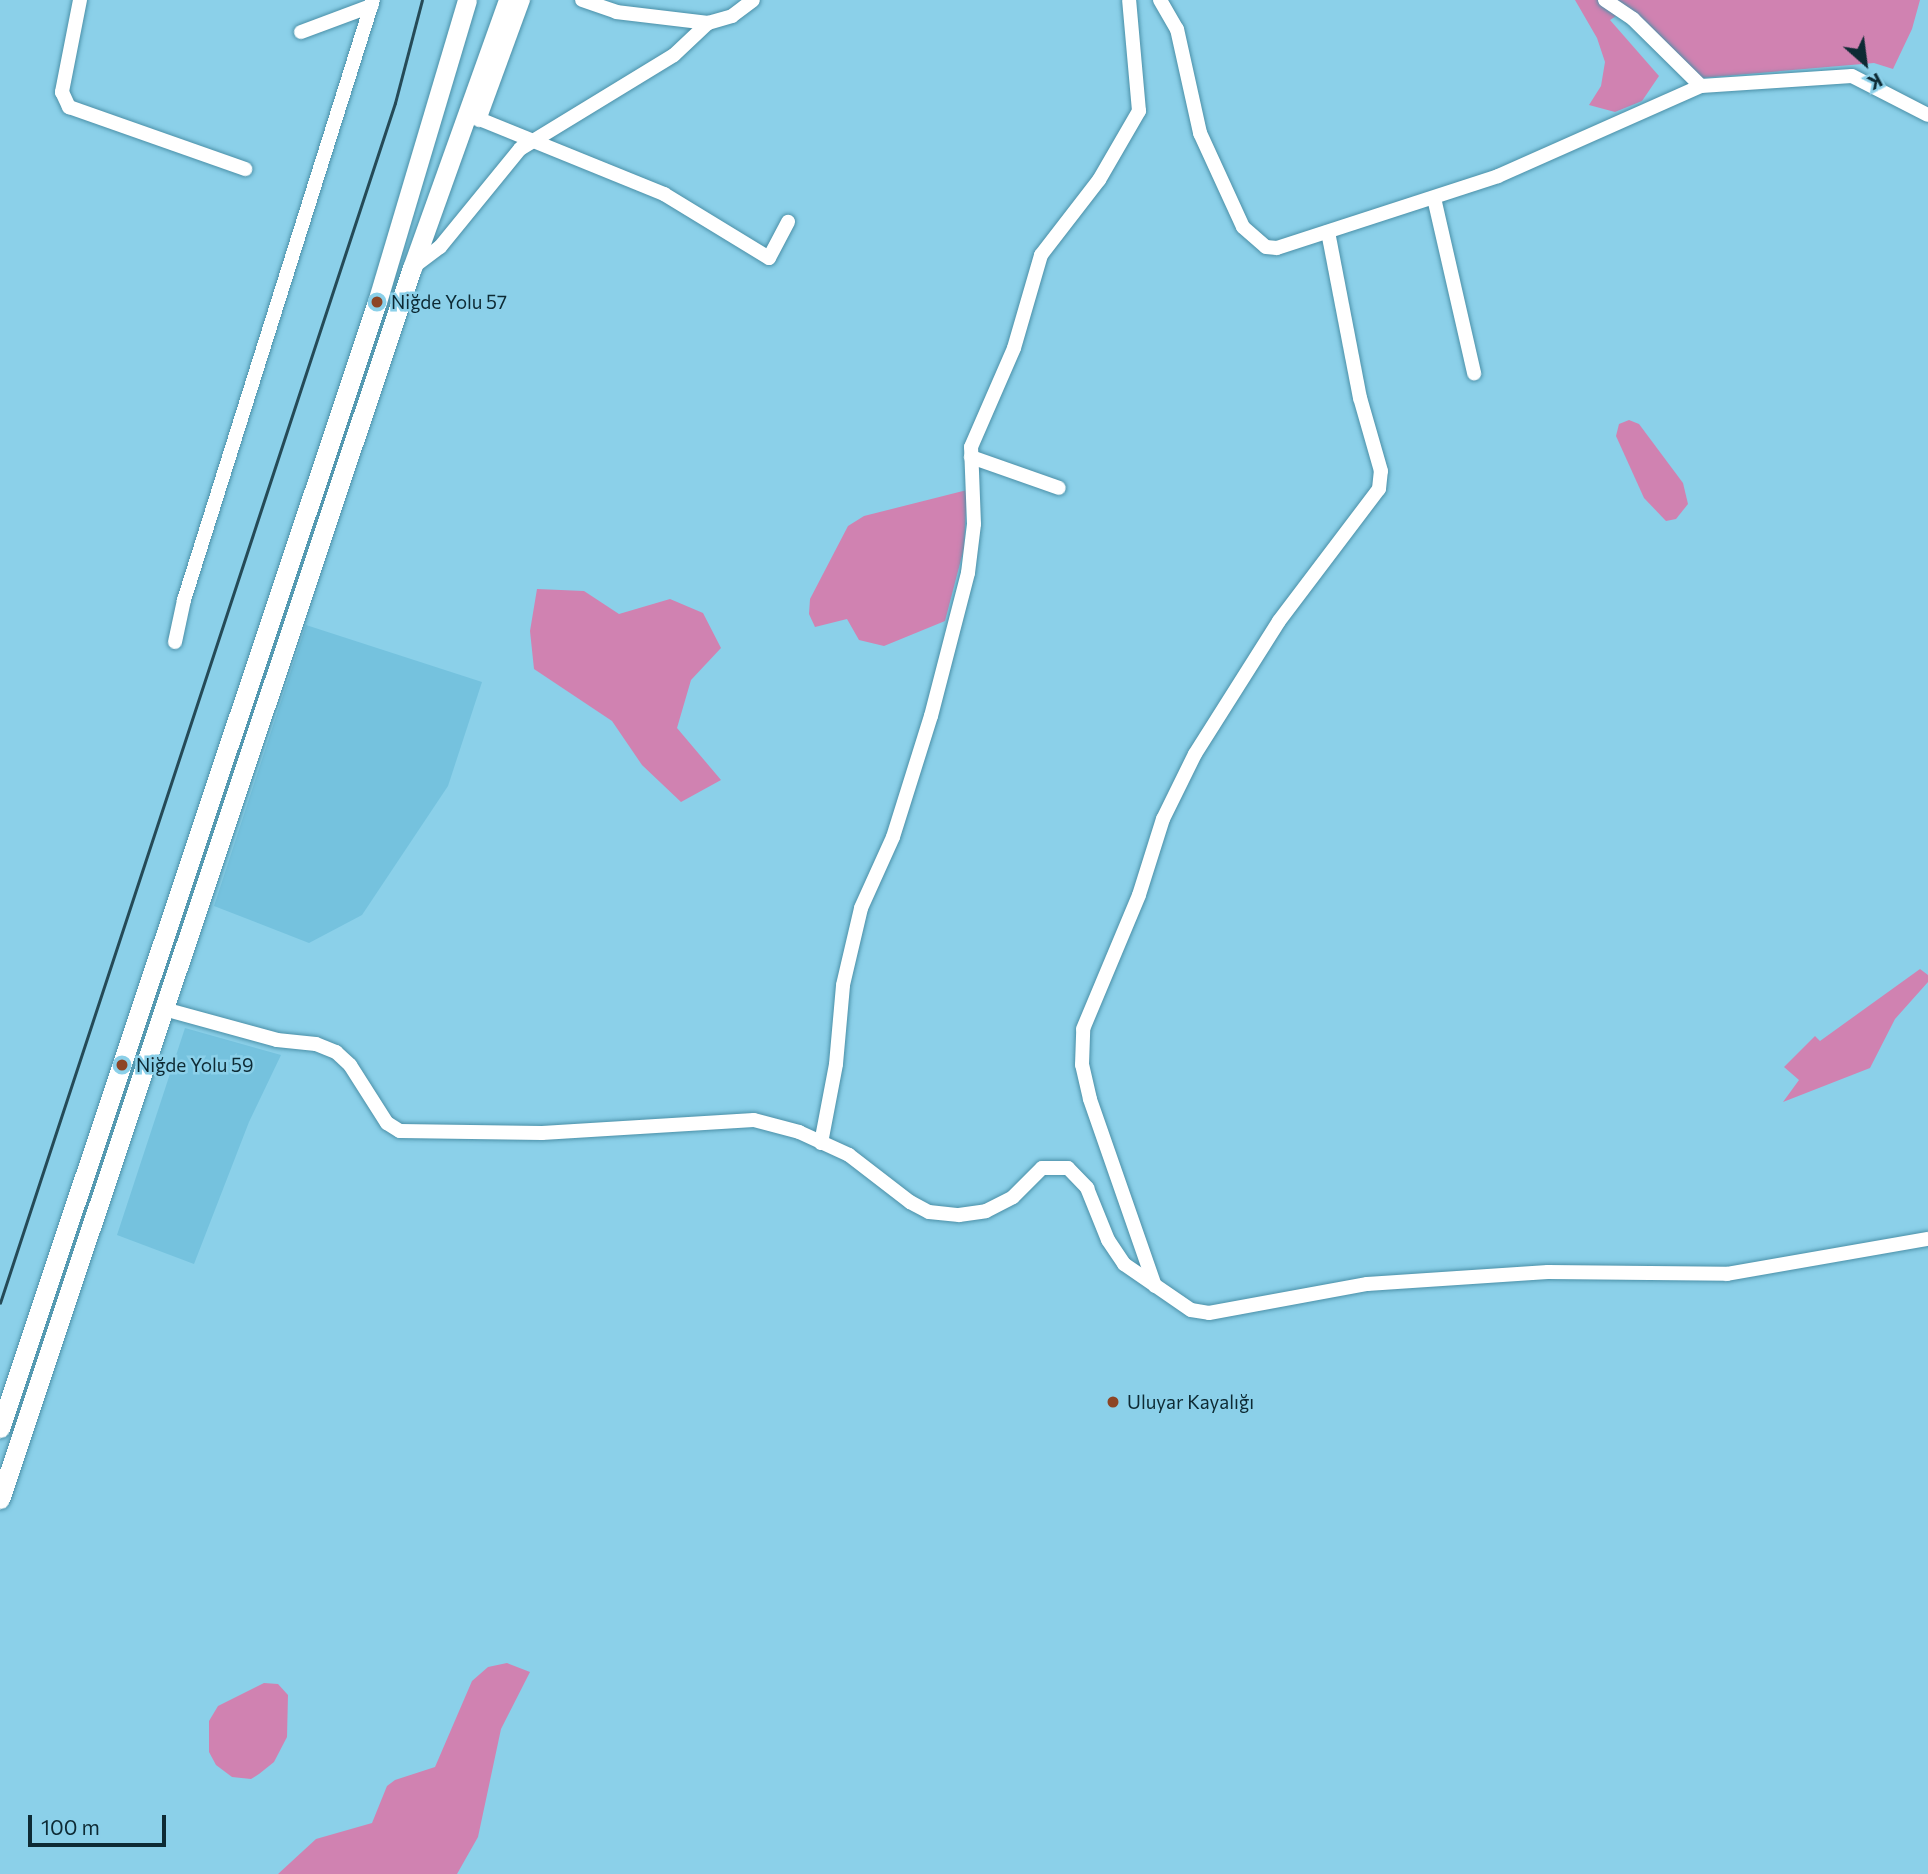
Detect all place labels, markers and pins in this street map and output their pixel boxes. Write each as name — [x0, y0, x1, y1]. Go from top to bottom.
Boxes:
place label: Niğde Yolu 57 — [391, 291, 507, 313]
marker: Niğde Yolu 57 — [369, 294, 385, 310]
place label: Niğde Yolu 59 — [136, 1054, 254, 1076]
marker: Niğde Yolu 59 — [114, 1057, 130, 1073]
place label: Uluyar Kayalığı — [1127, 1391, 1254, 1413]
marker: Uluyar Kayalığı — [1105, 1394, 1121, 1410]

